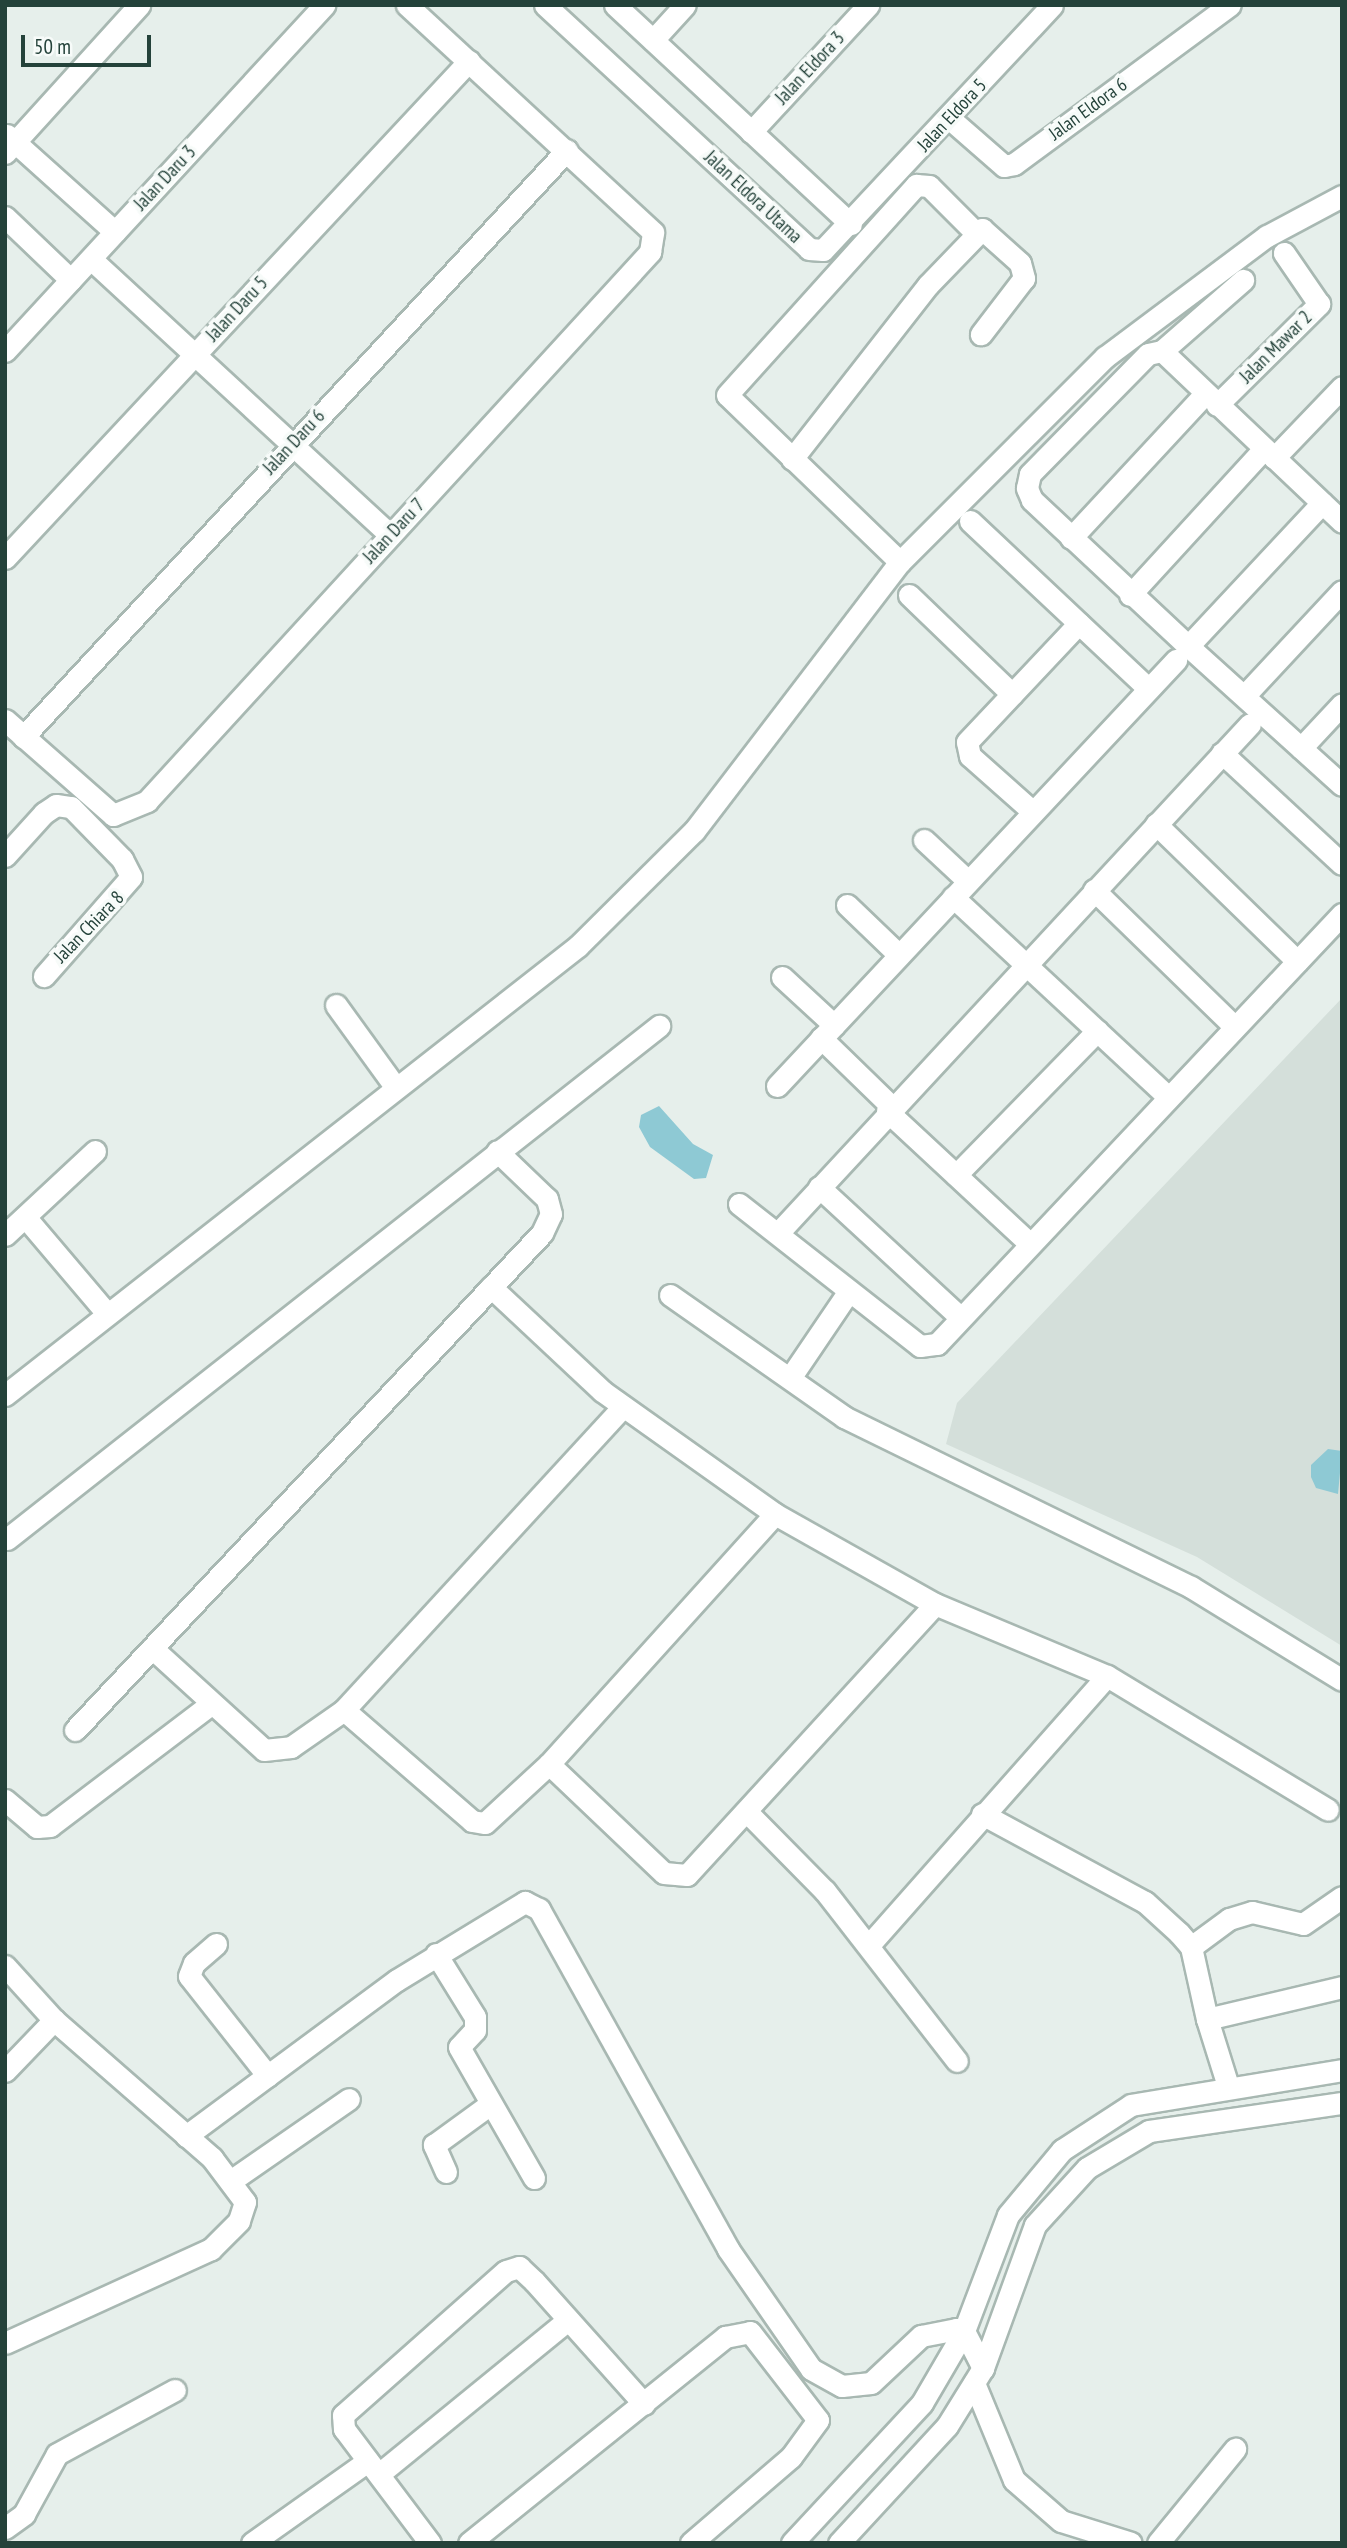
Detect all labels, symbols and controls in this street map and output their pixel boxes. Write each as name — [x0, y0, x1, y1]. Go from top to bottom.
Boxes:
scale bar — [24, 21, 154, 65]
street label: Jalan Eldora 3 — [771, 27, 849, 109]
text: 50 m — [34, 33, 71, 60]
street label: Jalan Eldora 6 — [1045, 73, 1131, 145]
street label: Jalan Eldora 5 — [913, 74, 991, 156]
street label: Jalan Daru 3 — [129, 141, 201, 215]
street label: Jalan Eldora Utama — [699, 146, 807, 248]
street label: Jalan Daru 5 — [201, 272, 273, 346]
street label: Jalan Mawar 2 — [1235, 306, 1317, 388]
street label: Jalan Daru 6 — [258, 405, 330, 479]
street label: Jalan Daru 7 — [358, 494, 430, 568]
street label: Jalan Chiara 8 — [49, 886, 129, 968]

